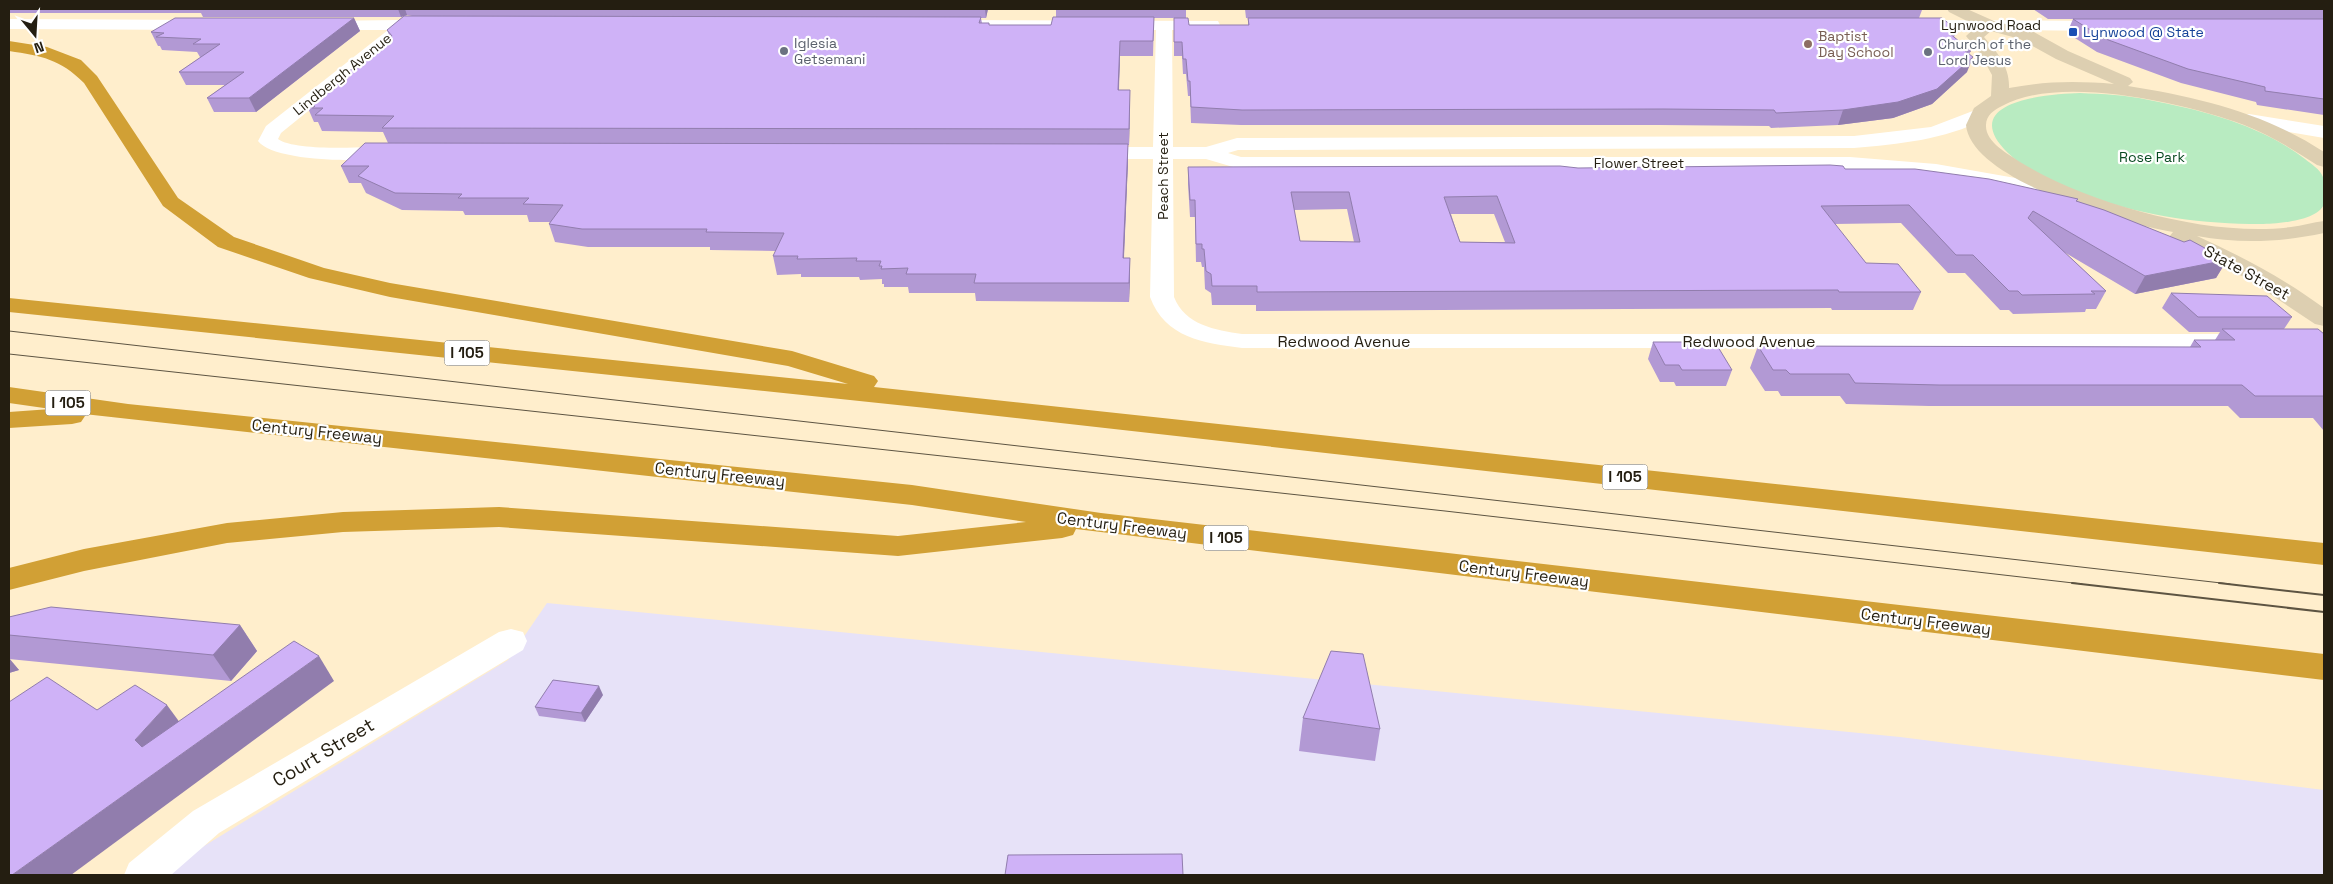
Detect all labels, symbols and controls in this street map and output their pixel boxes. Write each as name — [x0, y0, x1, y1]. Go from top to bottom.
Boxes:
north arrow — [10, 10, 60, 60]
street label: Lynwood Road — [1941, 16, 2041, 34]
place label: Lynwood @ State — [2083, 23, 2204, 41]
marker: Lynwood @ State — [2067, 26, 2079, 38]
place label: Baptist Day School — [1818, 27, 1894, 61]
street label: Lindbergh Avenue — [289, 29, 395, 119]
place label: Iglesia Getsemani — [794, 34, 865, 68]
place label: Church of the Lord Jesus — [1938, 35, 2031, 69]
text: N — [32, 37, 46, 57]
marker: Baptist Day School — [1802, 38, 1814, 50]
marker: Iglesia Getsemani — [778, 45, 790, 57]
marker: Church of the Lord Jesus — [1922, 46, 1934, 58]
street label: Peach Street — [1154, 132, 1172, 220]
park label: Rose Park — [2119, 148, 2185, 166]
street label: Flower Street — [1594, 154, 1684, 172]
street label: State Street — [2200, 240, 2294, 305]
street label: Redwood Avenue — [1277, 331, 1411, 352]
street label: Redwood Avenue — [1682, 331, 1816, 352]
road number: I 105 — [444, 340, 490, 366]
road number: I 105 — [46, 390, 90, 416]
street label: Century Freeway — [251, 414, 383, 449]
street label: Century Freeway — [654, 457, 786, 492]
road number: I 105 — [1602, 464, 1648, 490]
street label: Century Freeway — [1056, 507, 1188, 544]
road number: I 105 — [1204, 526, 1248, 550]
street label: Century Freeway — [1458, 555, 1590, 592]
street label: Century Freeway — [1860, 603, 1992, 640]
street label: Court Street — [268, 712, 379, 793]

